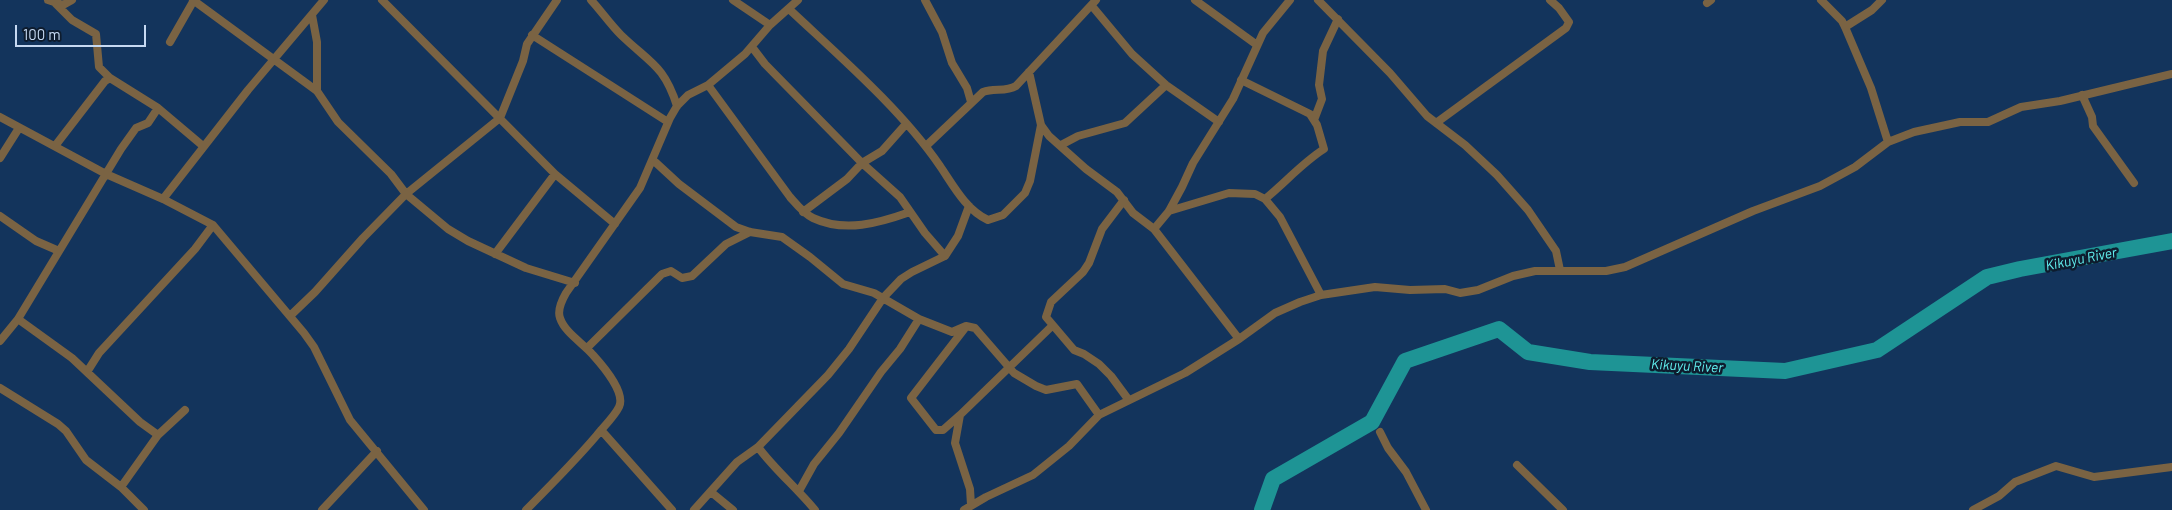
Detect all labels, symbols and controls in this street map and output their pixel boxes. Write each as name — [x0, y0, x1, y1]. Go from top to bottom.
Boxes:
scale bar — [18, 15, 149, 47]
text: 100 m — [23, 25, 61, 43]
water label: Kikuyu River — [2044, 244, 2118, 274]
water label: Kikuyu River — [1650, 356, 1724, 376]

